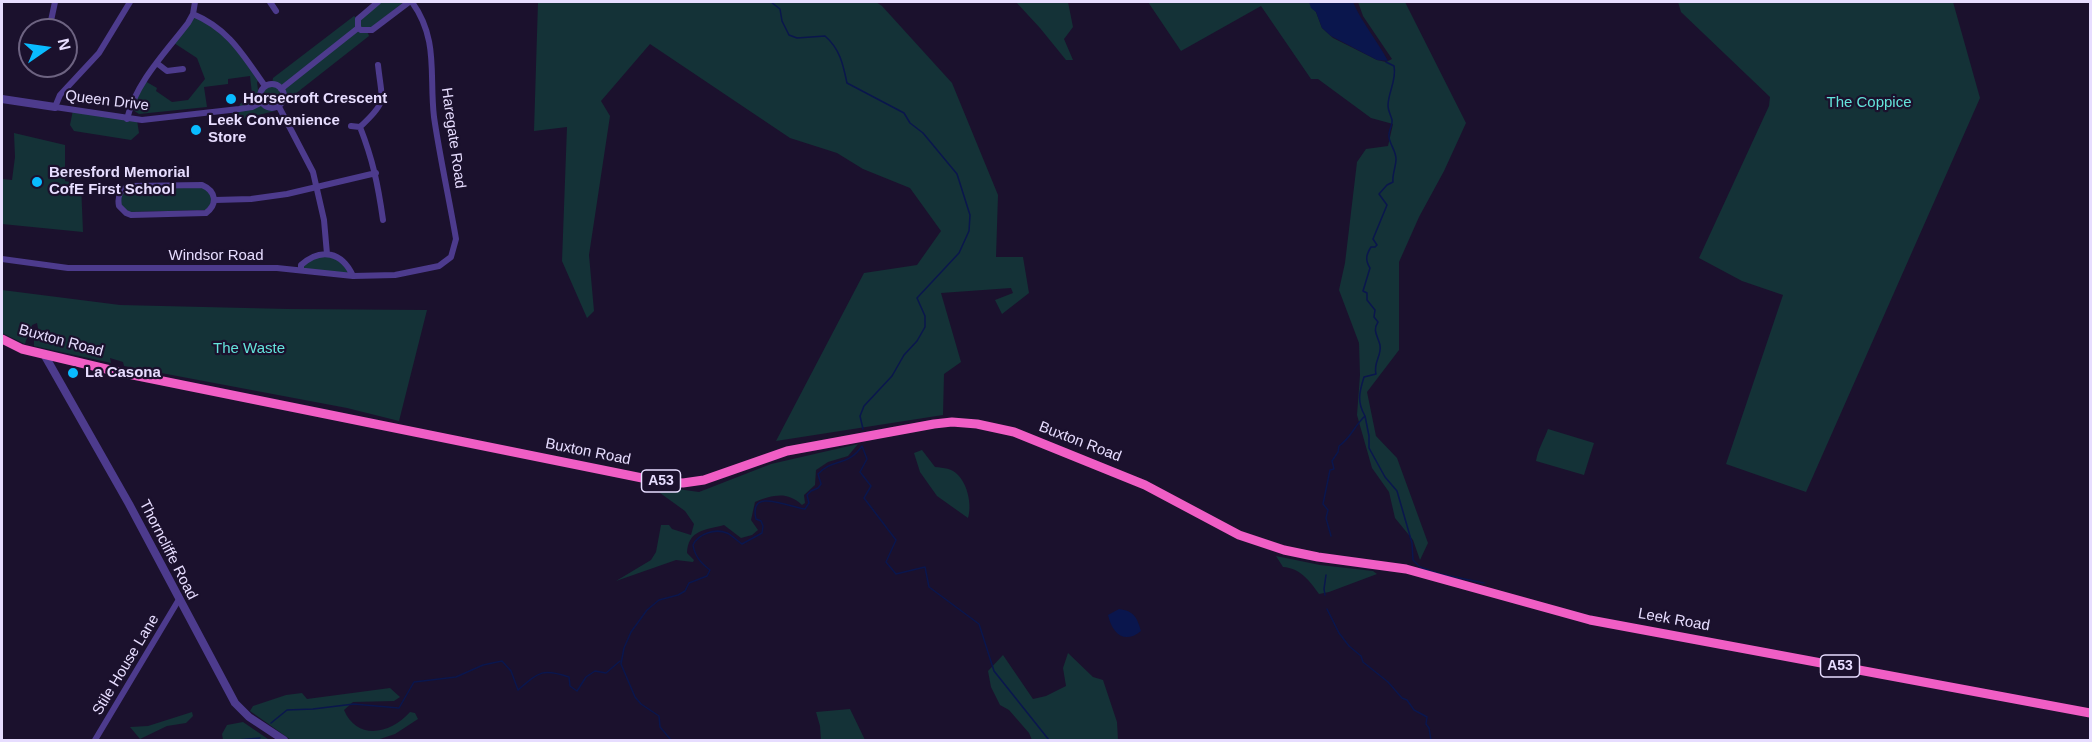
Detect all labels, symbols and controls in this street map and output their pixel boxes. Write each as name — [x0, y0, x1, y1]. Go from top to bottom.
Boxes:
north arrow — [18, 18, 78, 78]
text: N — [54, 37, 74, 52]
street label: Haregate Road — [437, 86, 469, 190]
street label: Queen Drive — [64, 87, 150, 115]
place label: Horsecroft Crescent — [243, 90, 387, 108]
marker: Horsecroft Crescent — [224, 92, 238, 106]
park label: The Coppice — [1826, 94, 1912, 112]
place label: Leek Convenience Store — [208, 112, 340, 147]
marker: Leek Convenience Store — [189, 123, 203, 137]
place label: Beresford Memorial CofE First School — [49, 164, 190, 199]
marker: Beresford Memorial CofE First School — [30, 175, 44, 189]
street label: Windsor Road — [168, 247, 264, 265]
street label: Buxton Road — [17, 321, 105, 361]
park label: The Waste — [213, 340, 285, 358]
place label: La Casona — [85, 364, 161, 382]
marker: La Casona — [66, 366, 80, 380]
street label: Buxton Road — [1036, 418, 1124, 466]
street label: Buxton Road — [544, 435, 632, 469]
road number: A53 — [642, 470, 680, 492]
street label: Thorncliffe Road — [135, 497, 201, 603]
street label: Leek Road — [1637, 605, 1711, 635]
street label: Stile House Lane — [89, 611, 163, 719]
road number: A53 — [1820, 655, 1860, 677]

